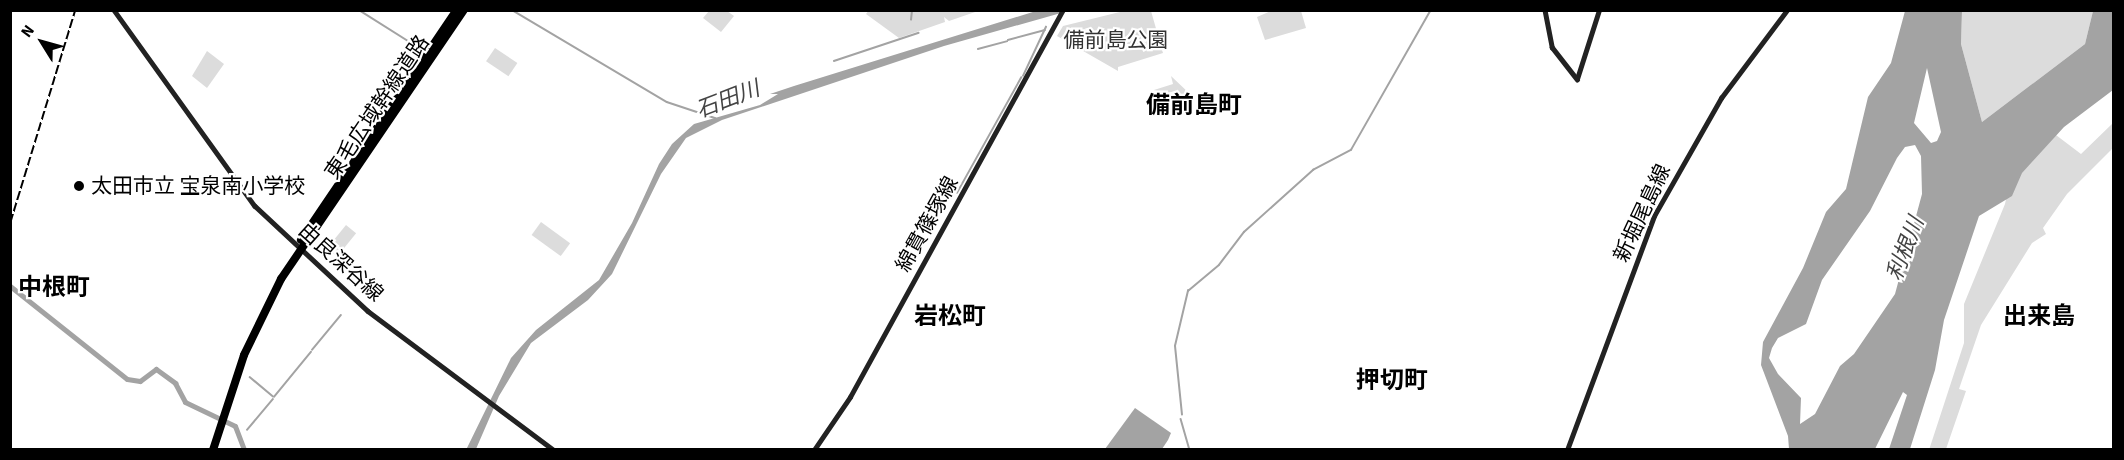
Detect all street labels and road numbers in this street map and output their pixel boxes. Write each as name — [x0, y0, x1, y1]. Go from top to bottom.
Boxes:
street label: 東毛広域幹線道路 — [320, 30, 434, 184]
street label: 新堀尾島線 — [1608, 160, 1676, 266]
street label: 綿貫篠塚線 — [891, 172, 963, 276]
street label: 由良深谷線 — [294, 218, 388, 306]

